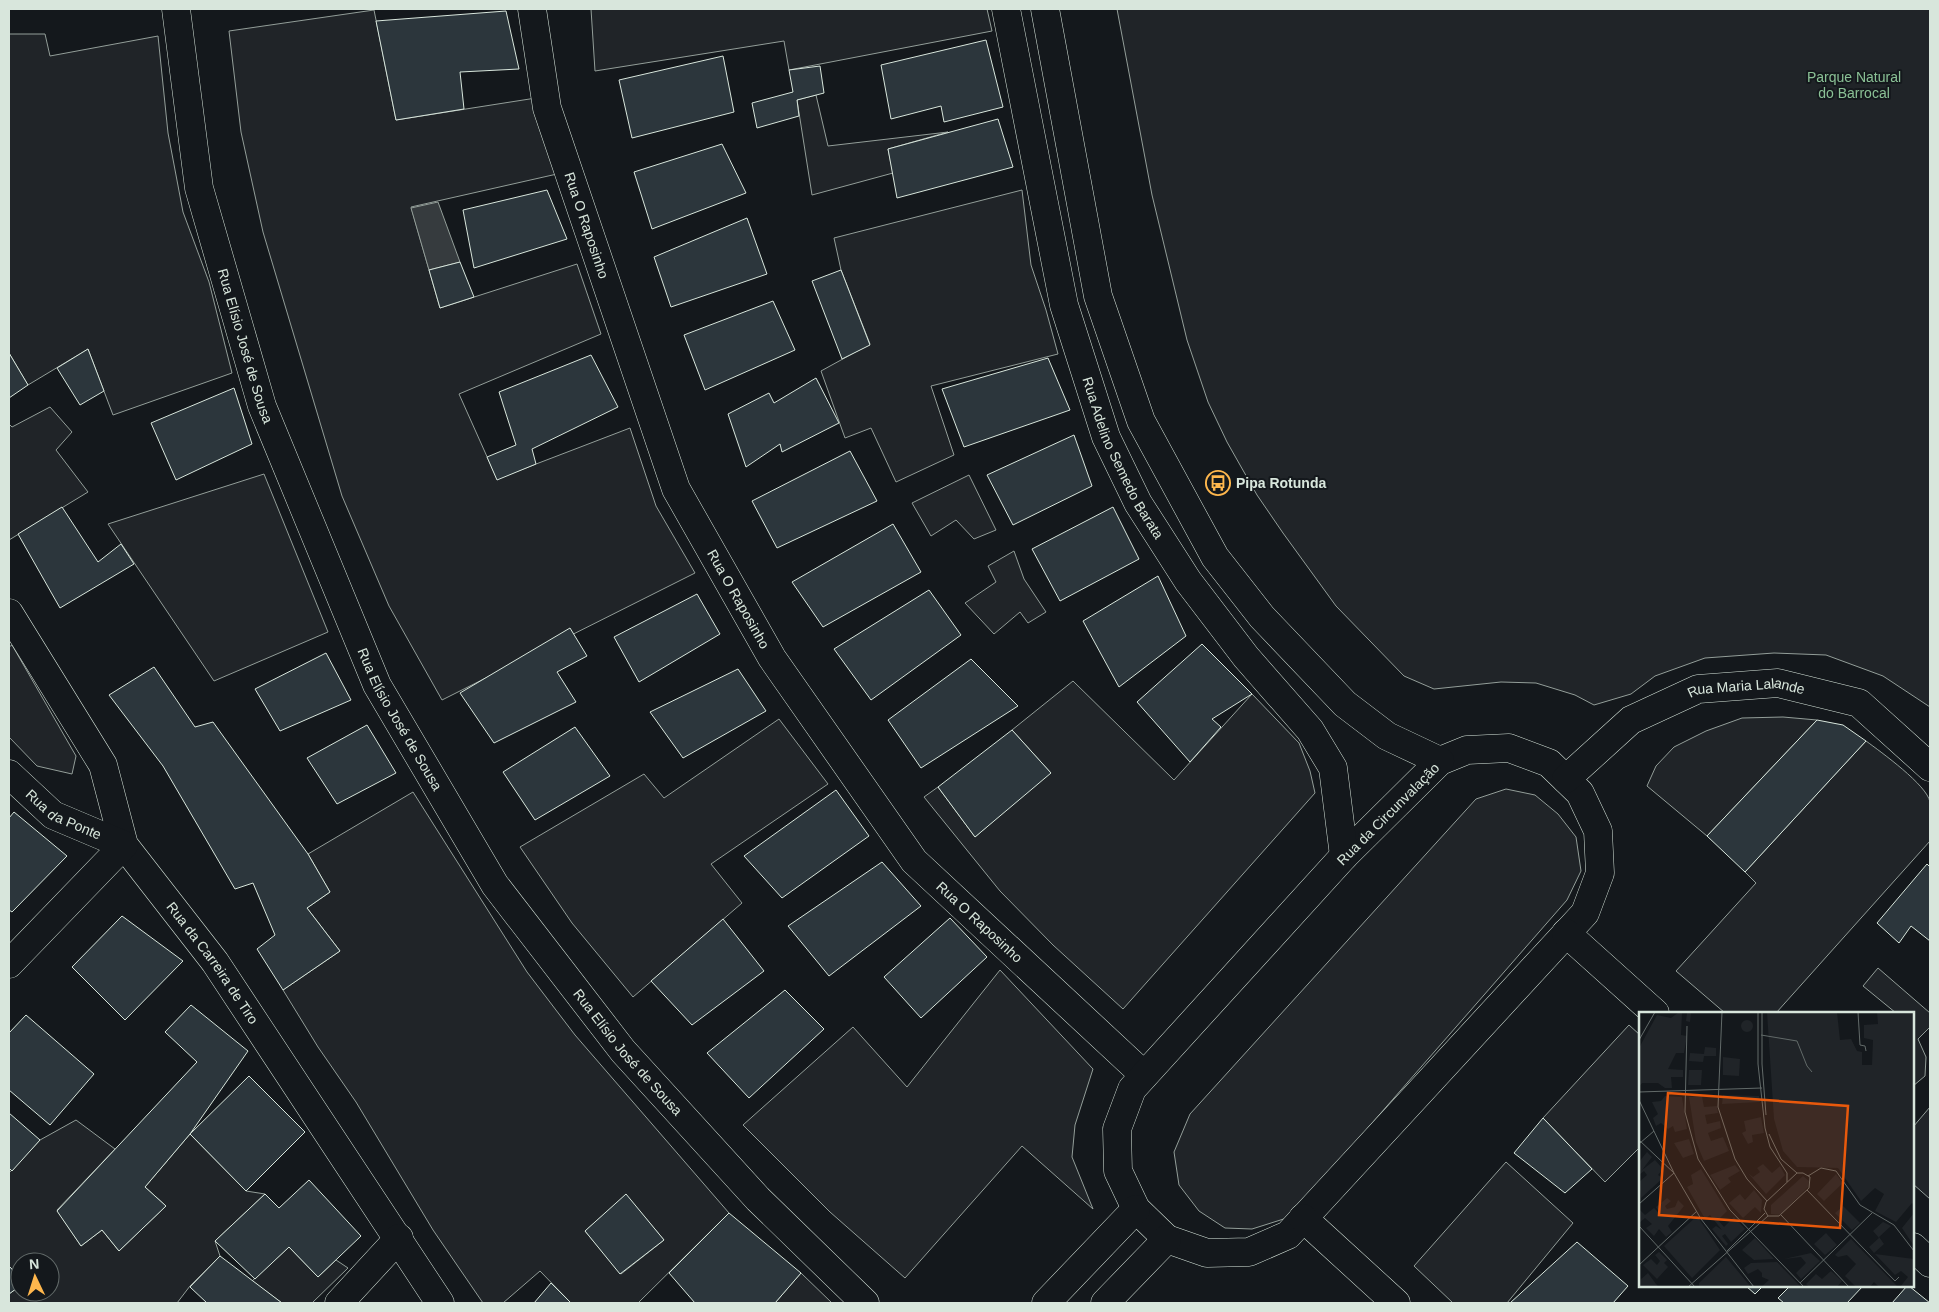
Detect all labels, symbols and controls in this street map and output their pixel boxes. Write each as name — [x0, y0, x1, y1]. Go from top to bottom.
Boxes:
park label: Parque Natural do Barrocal — [1807, 69, 1901, 101]
street label: Rua O Raposinho — [561, 170, 612, 281]
street label: Rua Elísio José de Sousa — [215, 267, 276, 426]
street label: Rua Adelino Semedo Barata — [1079, 375, 1167, 542]
bus stop icon: Pipa Rotunda — [1205, 470, 1231, 496]
place label: Pipa Rotunda — [1236, 475, 1326, 491]
street label: Rua O Raposinho — [704, 547, 773, 652]
street label: Rua Elísio José de Sousa — [355, 646, 446, 794]
street label: Rua Maria Lalande — [1685, 674, 1807, 701]
street label: Rua da Circunvalação — [1334, 759, 1443, 868]
street label: Rua da Ponte — [23, 786, 104, 843]
street label: Rua O Raposinho — [933, 878, 1026, 966]
street label: Rua da Carreira de Tiro — [163, 899, 262, 1027]
street label: Rua Elísio José de Sousa — [570, 986, 686, 1119]
inset map — [1639, 1012, 1914, 1287]
north arrow — [10, 1252, 60, 1302]
text: N — [28, 1256, 40, 1272]

